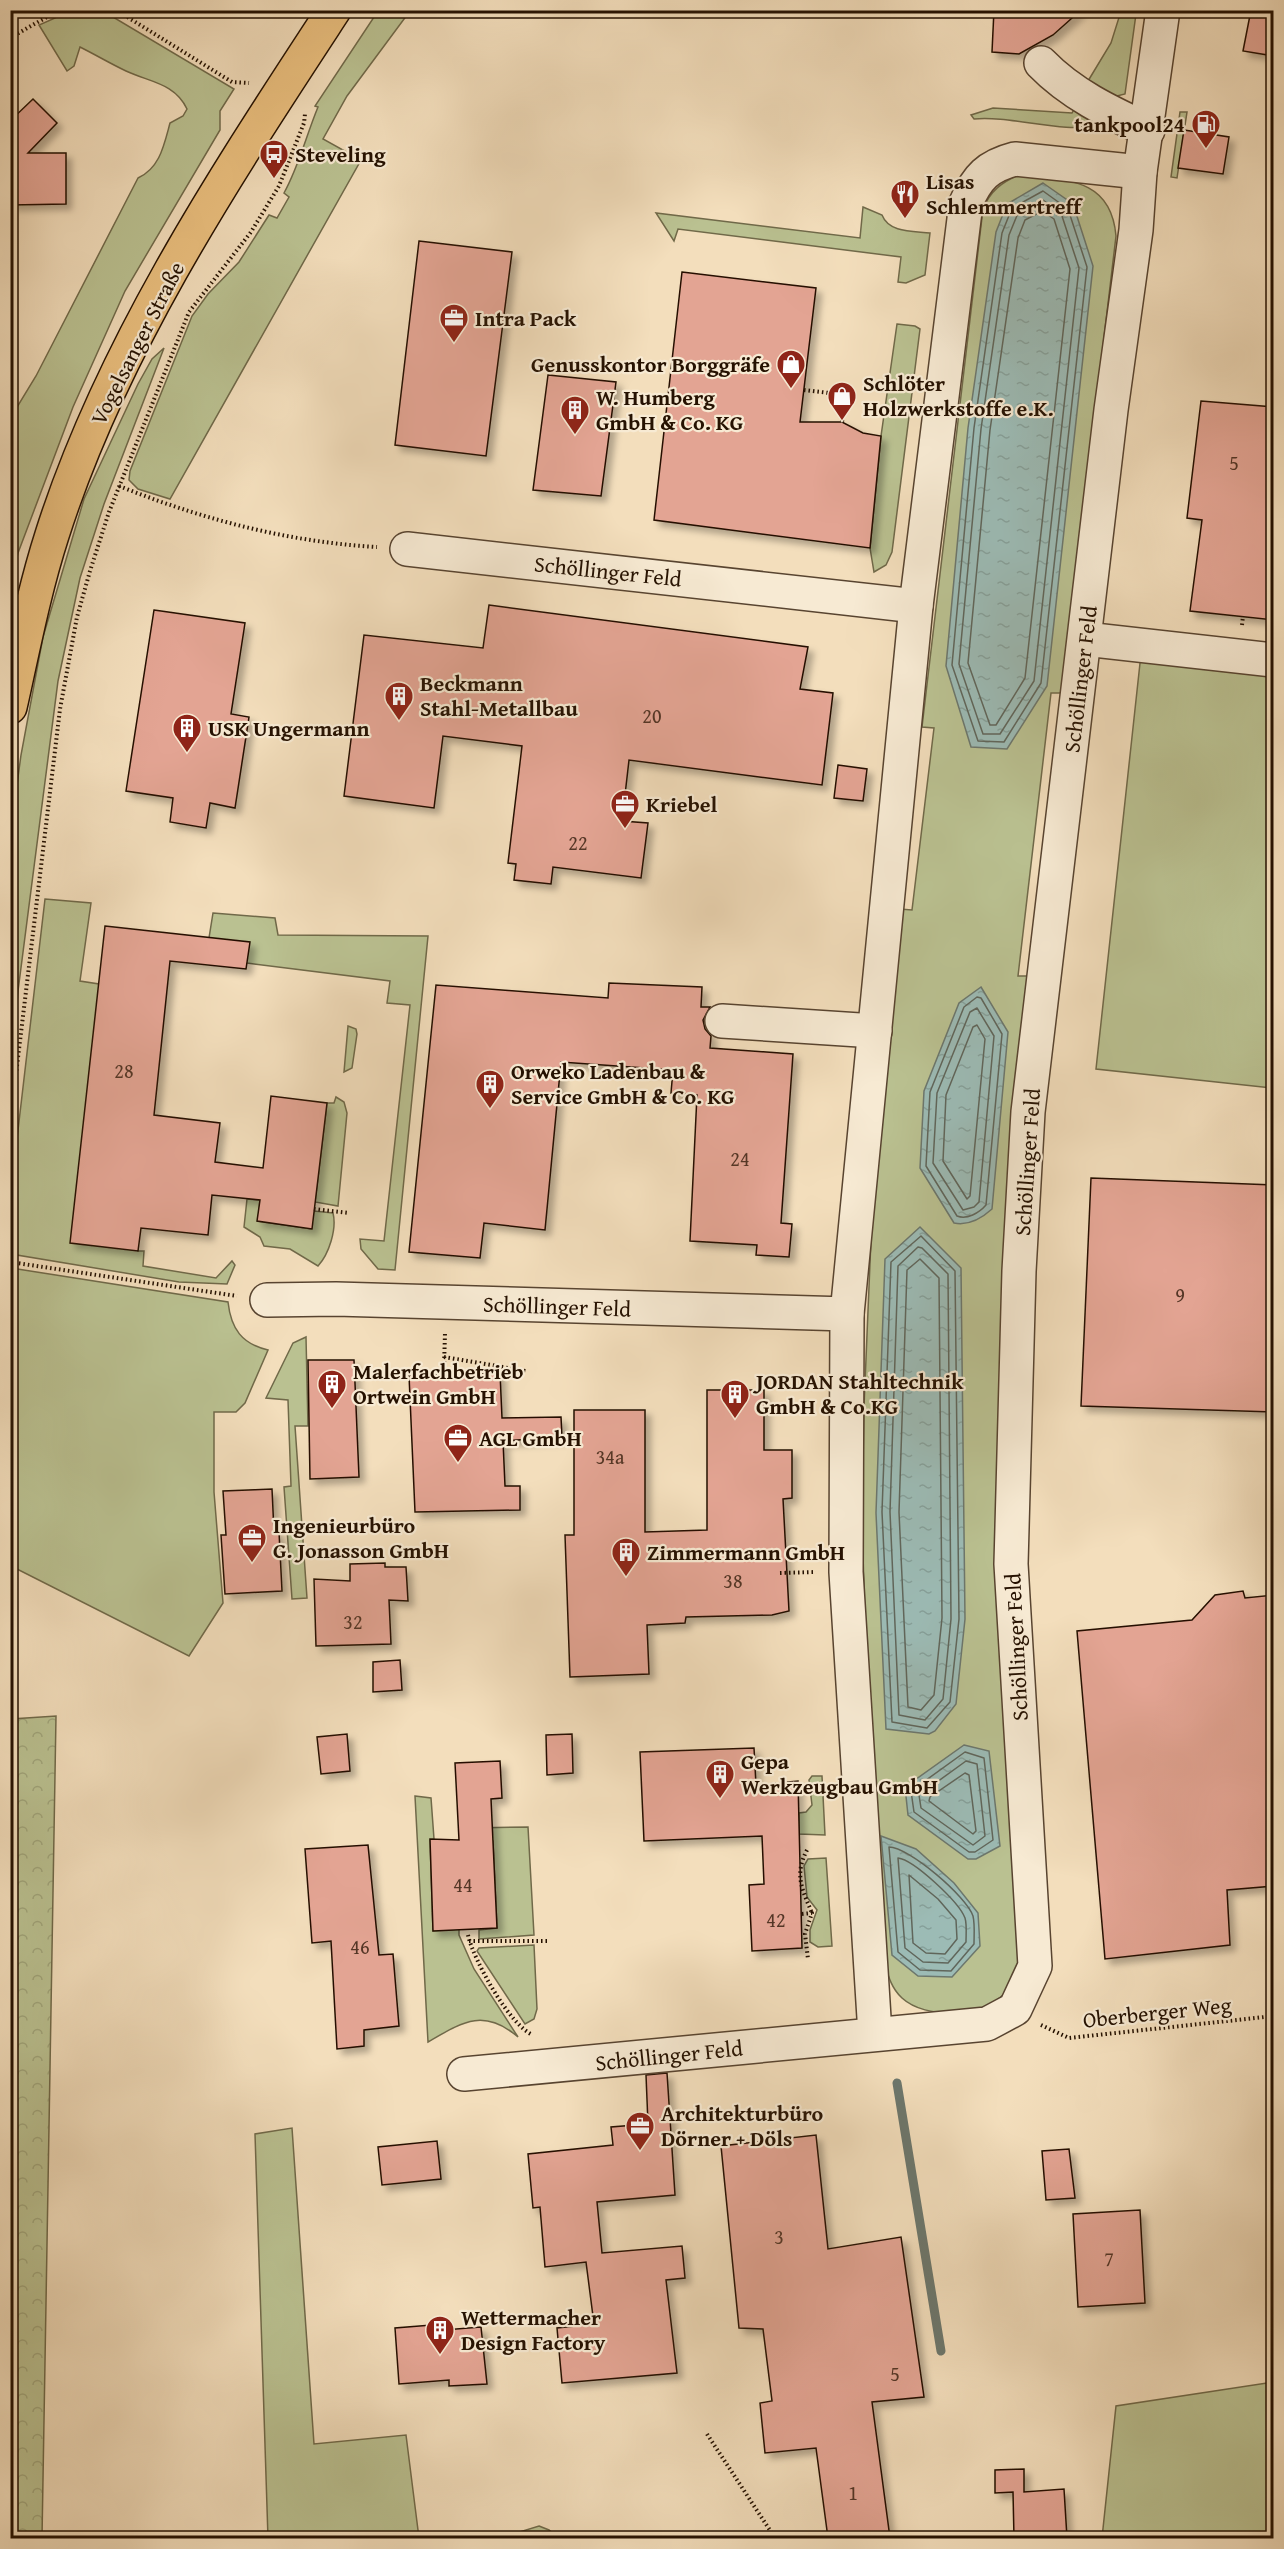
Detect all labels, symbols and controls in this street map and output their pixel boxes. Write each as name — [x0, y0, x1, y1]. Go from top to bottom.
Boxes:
place label: tankpool24 — [1074, 108, 1185, 140]
fuel station icon: tankpool24 — [1190, 108, 1222, 150]
bus stop icon: Steveling — [258, 138, 290, 180]
place label: Steveling — [295, 138, 386, 170]
place label: Lisas Schlemmertreff — [926, 165, 1084, 222]
restaurant icon: Lisas Schlemmertreff — [889, 178, 921, 220]
street label: Vogelsanger Straße — [82, 256, 192, 430]
office icon: Intra Pack — [438, 302, 470, 344]
place label: Intra Pack — [475, 302, 577, 334]
place label: Genusskontor Borggräfe — [531, 348, 770, 380]
shop icon: Genusskontor Borggräfe — [775, 348, 807, 390]
place label: Schlöter Holzwerkstoffe e.K. — [863, 367, 1054, 424]
shop icon: Schlöter Holzwerkstoffe e.K. — [826, 380, 858, 422]
place label: W. Humberg GmbH & Co. KG — [596, 381, 743, 438]
building icon: W. Humberg GmbH & Co. KG — [559, 394, 591, 436]
house number: 5 — [1229, 448, 1239, 477]
street label: Schöllinger Feld — [533, 547, 683, 595]
street label: Schöllinger Feld — [1055, 603, 1105, 754]
place label: Beckmann Stahl-Metallbau — [420, 667, 578, 724]
building icon: Beckmann Stahl-Metallbau — [383, 680, 415, 722]
house number: 20 — [642, 701, 662, 730]
building icon: USK Ungermann — [171, 712, 203, 754]
place label: USK Ungermann — [208, 712, 370, 744]
office icon: Kriebel — [609, 788, 641, 830]
place label: Kriebel — [646, 788, 717, 820]
house number: 22 — [568, 828, 588, 857]
place label: Orweko Ladenbau & Service GmbH & Co. KG — [511, 1055, 734, 1112]
house number: 28 — [114, 1056, 134, 1085]
building icon: Orweko Ladenbau & Service GmbH & Co. KG — [474, 1068, 506, 1110]
street label: Schöllinger Feld — [1006, 1087, 1048, 1237]
house number: 24 — [730, 1144, 750, 1173]
house number: 9 — [1175, 1280, 1185, 1309]
street label: Schöllinger Feld — [483, 1287, 632, 1325]
place label: Malerfachbetrieb Ortwein GmbH — [353, 1355, 524, 1412]
place label: JORDAN Stahltechnik GmbH & Co.KG — [752, 1365, 964, 1422]
building icon: Malerfachbetrieb Ortwein GmbH — [316, 1368, 348, 1410]
building icon: JORDAN Stahltechnik GmbH & Co.KG — [719, 1378, 751, 1420]
office icon: AGL GmbH — [442, 1422, 474, 1464]
place label: AGL GmbH — [479, 1422, 582, 1454]
house number: 34a — [596, 1442, 625, 1471]
place label: Ingenieurbüro G. Jonasson GmbH — [273, 1509, 449, 1566]
office icon: Ingenieurbüro G. Jonasson GmbH — [236, 1522, 268, 1564]
building icon: Zimmermann GmbH — [610, 1536, 642, 1578]
place label: Zimmermann GmbH — [647, 1536, 845, 1568]
house number: 38 — [723, 1566, 743, 1595]
street label: Schöllinger Feld — [996, 1572, 1036, 1722]
house number: 32 — [343, 1607, 363, 1636]
place label: Gepa Werkzeugbau GmbH — [741, 1745, 938, 1802]
building icon: Gepa Werkzeugbau GmbH — [704, 1758, 736, 1800]
house number: 44 — [453, 1870, 473, 1899]
house number: 42 — [766, 1905, 786, 1934]
house number: 46 — [350, 1932, 370, 1961]
street label: Oberberger Weg — [1081, 1988, 1233, 2036]
street label: Schöllinger Feld — [594, 2031, 744, 2079]
place label: Architekturbüro Dörner + Döls — [661, 2097, 824, 2154]
office icon: Architekturbüro Dörner + Döls — [624, 2110, 656, 2152]
house number: 3 — [774, 2222, 784, 2251]
house number: 7 — [1104, 2244, 1114, 2273]
place label: Wettermacher Design Factory — [461, 2301, 606, 2358]
building icon: Wettermacher Design Factory — [424, 2314, 456, 2356]
house number: 5 — [890, 2359, 900, 2388]
house number: 1 — [848, 2478, 858, 2507]

